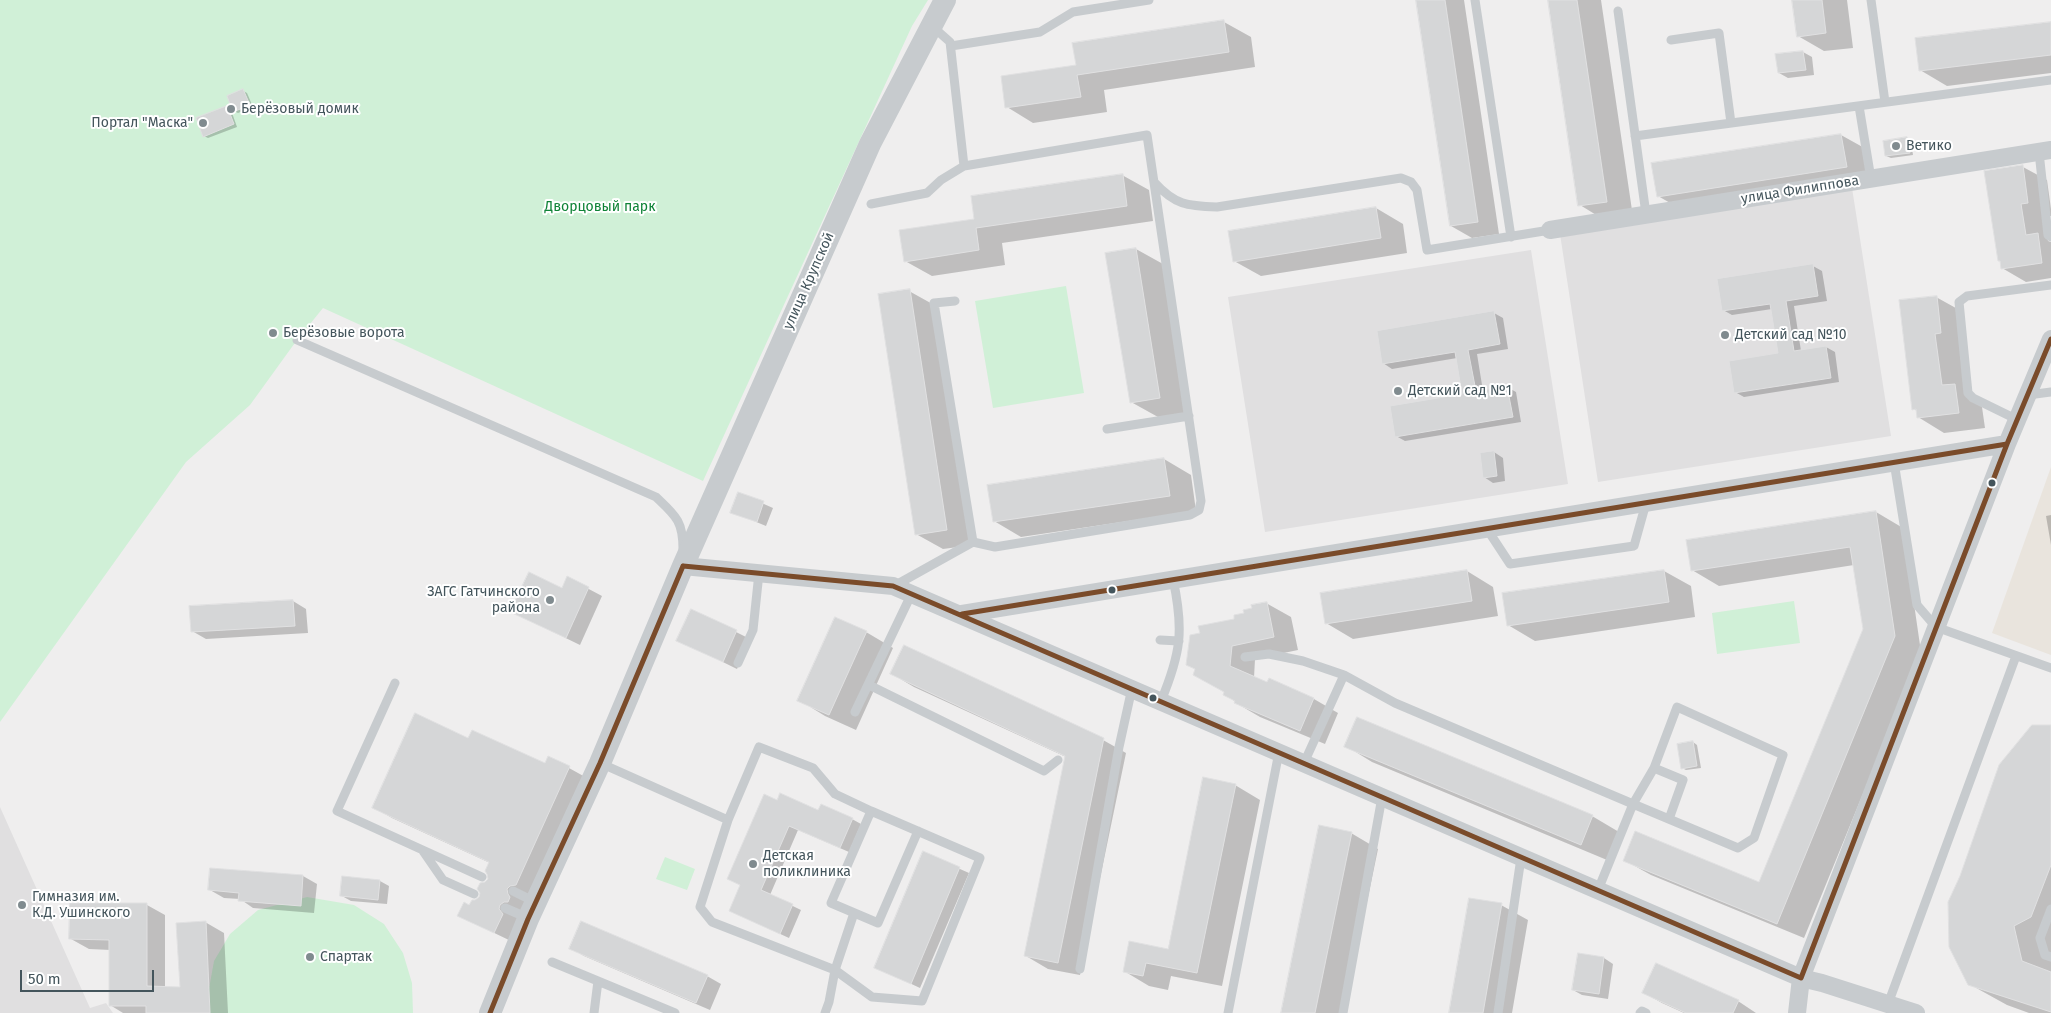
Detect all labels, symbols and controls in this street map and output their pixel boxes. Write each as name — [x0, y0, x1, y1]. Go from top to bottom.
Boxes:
place label: Берёзовый домик — [241, 101, 359, 117]
marker: Берёзовый домик — [225, 103, 237, 115]
place label: Портал "Маска" — [91, 115, 193, 131]
marker: Портал "Маска" — [197, 117, 209, 129]
place label: Ветико — [1906, 138, 1952, 154]
marker: Ветико — [1890, 140, 1902, 152]
street label: улица Филиппова — [1740, 172, 1860, 208]
park label: Дворцовый парк — [545, 199, 655, 215]
street label: улица Крупской — [780, 230, 838, 332]
place label: Берёзовые ворота — [283, 325, 404, 341]
marker: Берёзовые ворота — [267, 327, 279, 339]
place label: Детский сад №10 — [1735, 327, 1847, 343]
marker: Детский сад №10 — [1719, 329, 1731, 341]
place label: Детский сад №1 — [1408, 383, 1512, 399]
marker: Детский сад №1 — [1392, 385, 1404, 397]
unlabelled marker — [1987, 478, 1997, 488]
place label: ЗАГС Гатчинского района — [427, 584, 540, 616]
unlabelled marker — [1107, 585, 1117, 595]
marker: ЗАГС Гатчинского района — [544, 594, 556, 606]
unlabelled marker — [1148, 693, 1158, 703]
place label: Детская поликлиника — [763, 848, 851, 880]
marker: Детская поликлиника — [747, 858, 759, 870]
place label: Гимназия им. К.Д. Ушинского — [32, 889, 130, 922]
marker: Гимназия им. К.Д. Ушинского — [16, 899, 28, 911]
place label: Спартак — [320, 949, 372, 965]
marker: Спартак — [304, 951, 316, 963]
scale bar — [22, 960, 156, 992]
text: 50 m — [28, 970, 61, 988]

